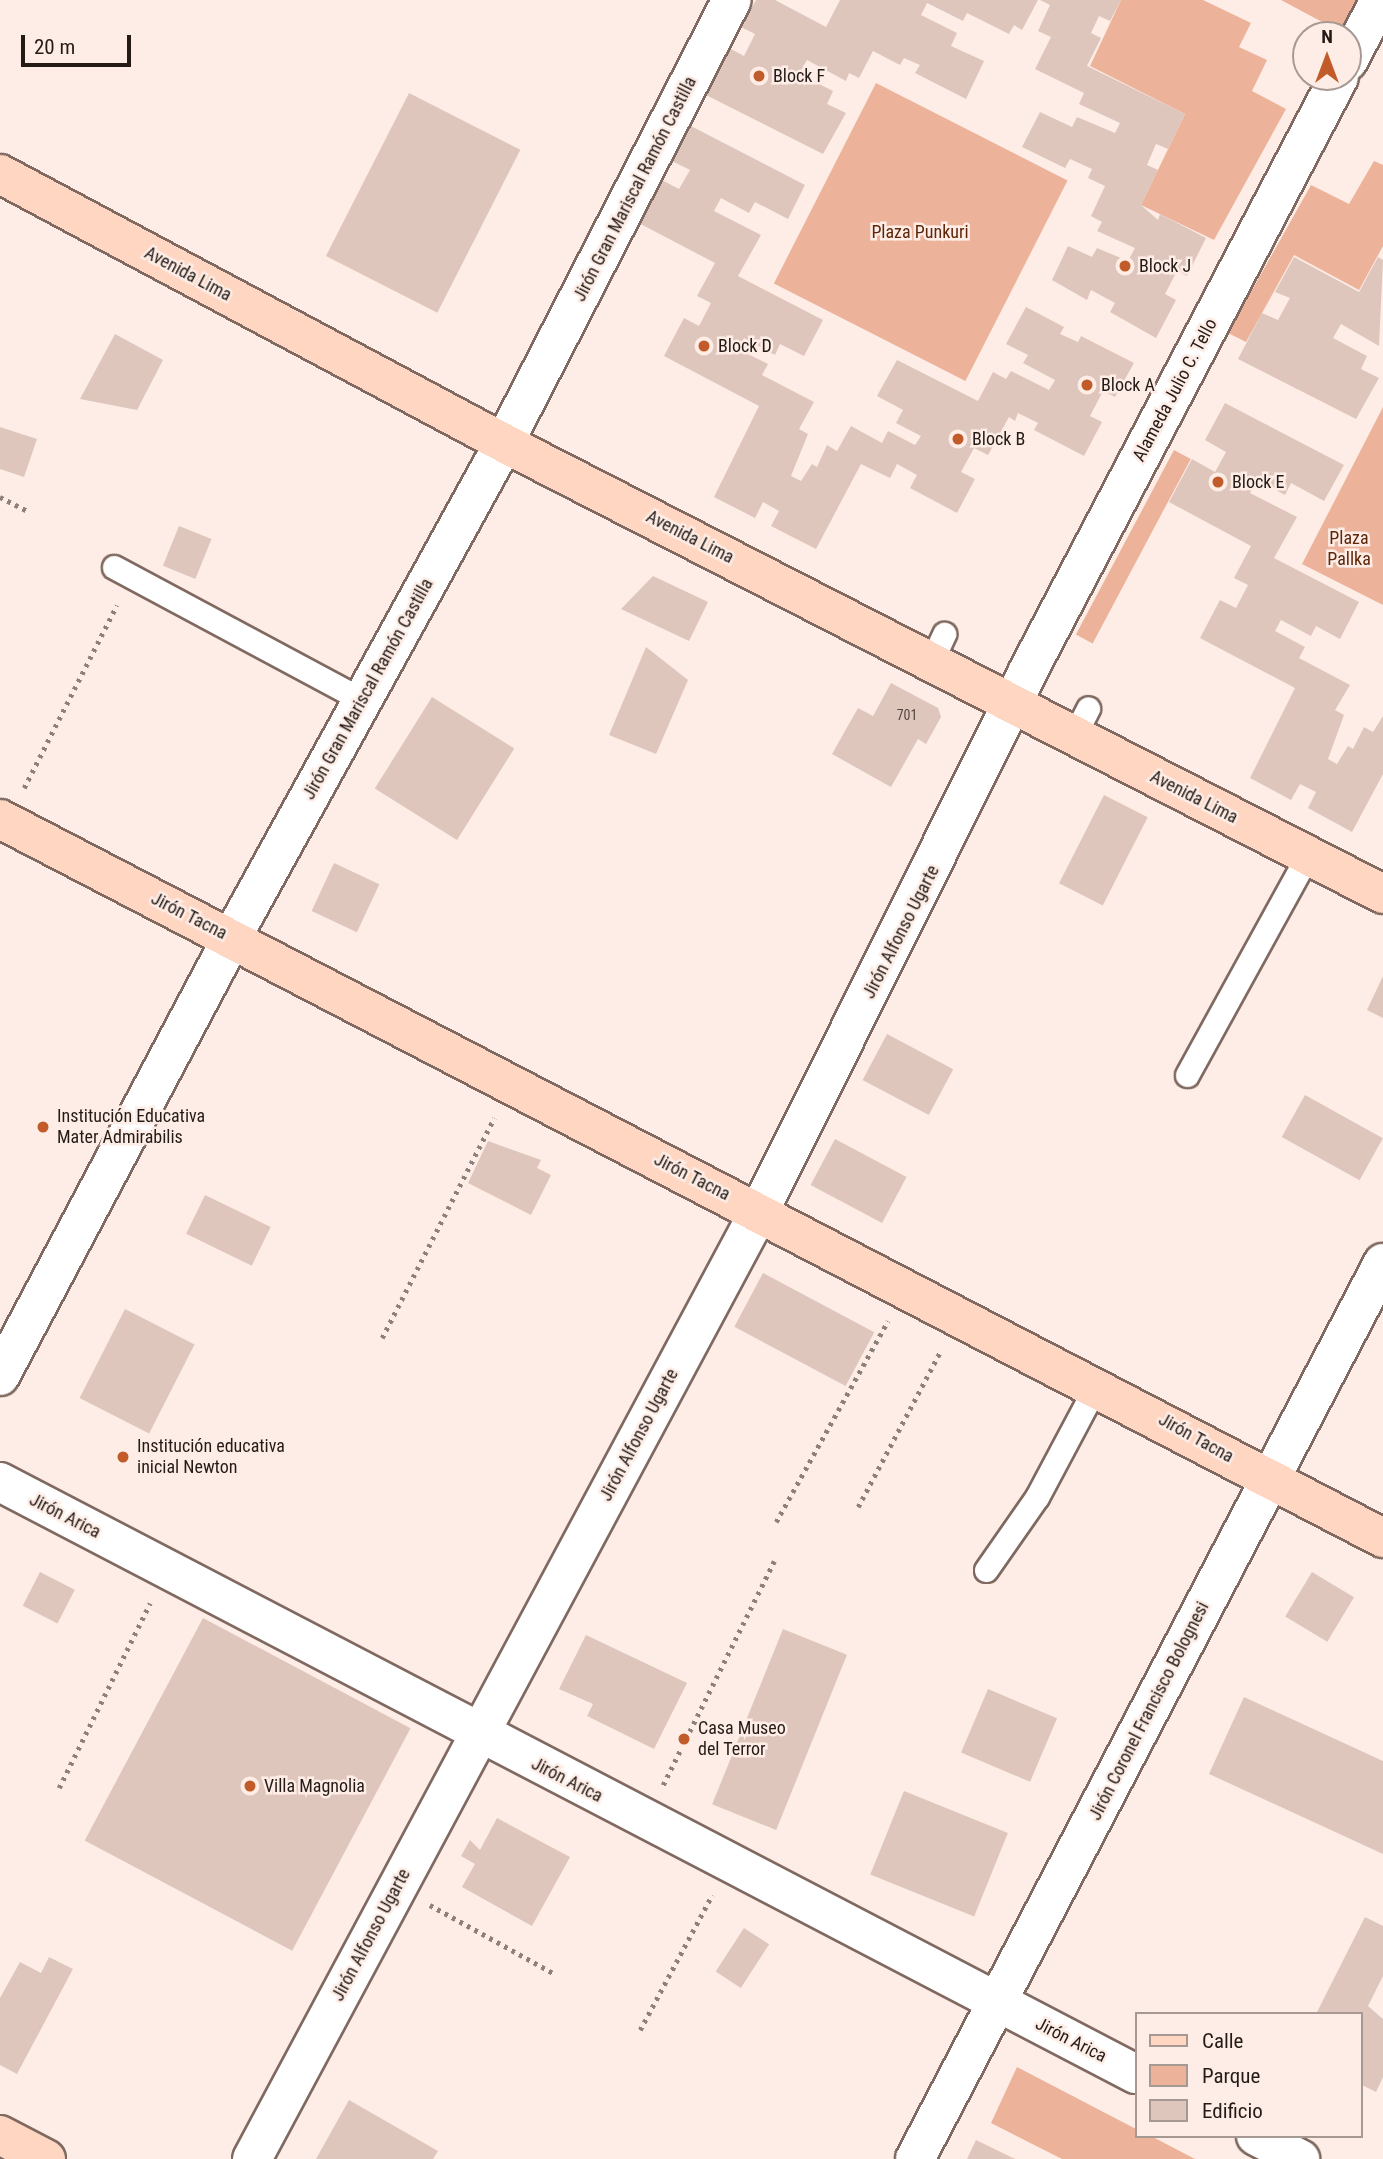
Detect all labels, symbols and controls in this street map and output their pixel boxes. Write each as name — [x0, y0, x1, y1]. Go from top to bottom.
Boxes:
scale bar — [24, 21, 135, 65]
north arrow — [1292, 21, 1362, 91]
text: N — [1321, 25, 1333, 48]
text: 20 m — [34, 35, 75, 59]
place label: Block F — [773, 65, 825, 87]
marker: Block F — [751, 68, 767, 84]
street label: Jirón Gran Mariscal Ramón Castilla — [569, 73, 701, 305]
park label: Plaza Punkuri — [871, 221, 969, 243]
street label: Avenida Lima — [141, 242, 235, 306]
place label: Block J — [1139, 255, 1191, 277]
marker: Block J — [1117, 258, 1133, 274]
street label: Alameda Julio C. Tello — [1128, 315, 1222, 465]
place label: Block D — [718, 335, 772, 357]
marker: Block D — [696, 338, 712, 354]
place label: Block A — [1101, 374, 1155, 396]
marker: Block A — [1079, 377, 1095, 393]
place label: Block B — [972, 428, 1025, 450]
marker: Block B — [950, 431, 966, 447]
place label: Block E — [1232, 471, 1284, 493]
marker: Block E — [1210, 474, 1226, 490]
street label: Avenida Lima — [643, 506, 737, 568]
park label: Plaza Pallka — [1327, 528, 1371, 570]
street label: Jirón Gran Mariscal Ramón Castilla — [298, 575, 438, 803]
house number: 701 — [897, 707, 917, 723]
street label: Avenida Lima — [1147, 766, 1241, 828]
street label: Jirón Alfonso Ugarte — [858, 862, 944, 1002]
street label: Jirón Tacna — [147, 888, 231, 944]
place label: Institución Educativa Mater Admirabilis — [57, 1106, 205, 1148]
marker: Institución Educativa Mater Admirabilis — [35, 1119, 51, 1135]
street label: Jirón Tacna — [650, 1149, 734, 1205]
street label: Jirón Alfonso Ugarte — [595, 1365, 683, 1505]
street label: Jirón Tacna — [1155, 1409, 1237, 1467]
place label: Institución educativa inicial Newton — [137, 1436, 285, 1478]
marker: Institución educativa inicial Newton — [115, 1449, 131, 1465]
street label: Jirón Arica — [26, 1489, 104, 1543]
street label: Jirón Coronel Francisco Bolognesi — [1084, 1598, 1214, 1824]
place label: Casa Museo del Terror — [698, 1718, 786, 1760]
marker: Casa Museo del Terror — [676, 1731, 692, 1747]
street label: Jirón Arica — [528, 1753, 606, 1807]
place label: Villa Magnolia — [264, 1775, 365, 1797]
marker: Villa Magnolia — [242, 1778, 258, 1794]
street label: Jirón Alfonso Ugarte — [327, 1865, 415, 2005]
legend — [1134, 2012, 1362, 2138]
street label: Jirón Arica — [1032, 2013, 1110, 2067]
text: Calle — [1202, 2029, 1243, 2053]
text: Parque — [1202, 2064, 1260, 2088]
text: Edificio — [1202, 2099, 1263, 2123]

